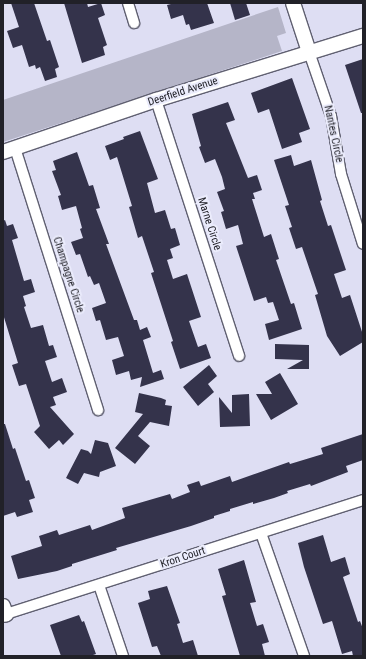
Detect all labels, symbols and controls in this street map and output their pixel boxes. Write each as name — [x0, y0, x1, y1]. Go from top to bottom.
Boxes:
street label: Deerfield Avenue — [146, 74, 220, 110]
street label: Nantes Circle — [321, 104, 345, 164]
street label: Marne Circle — [194, 196, 224, 252]
street label: Champagne Circle — [50, 235, 86, 315]
street label: Kron Court — [159, 545, 207, 571]

